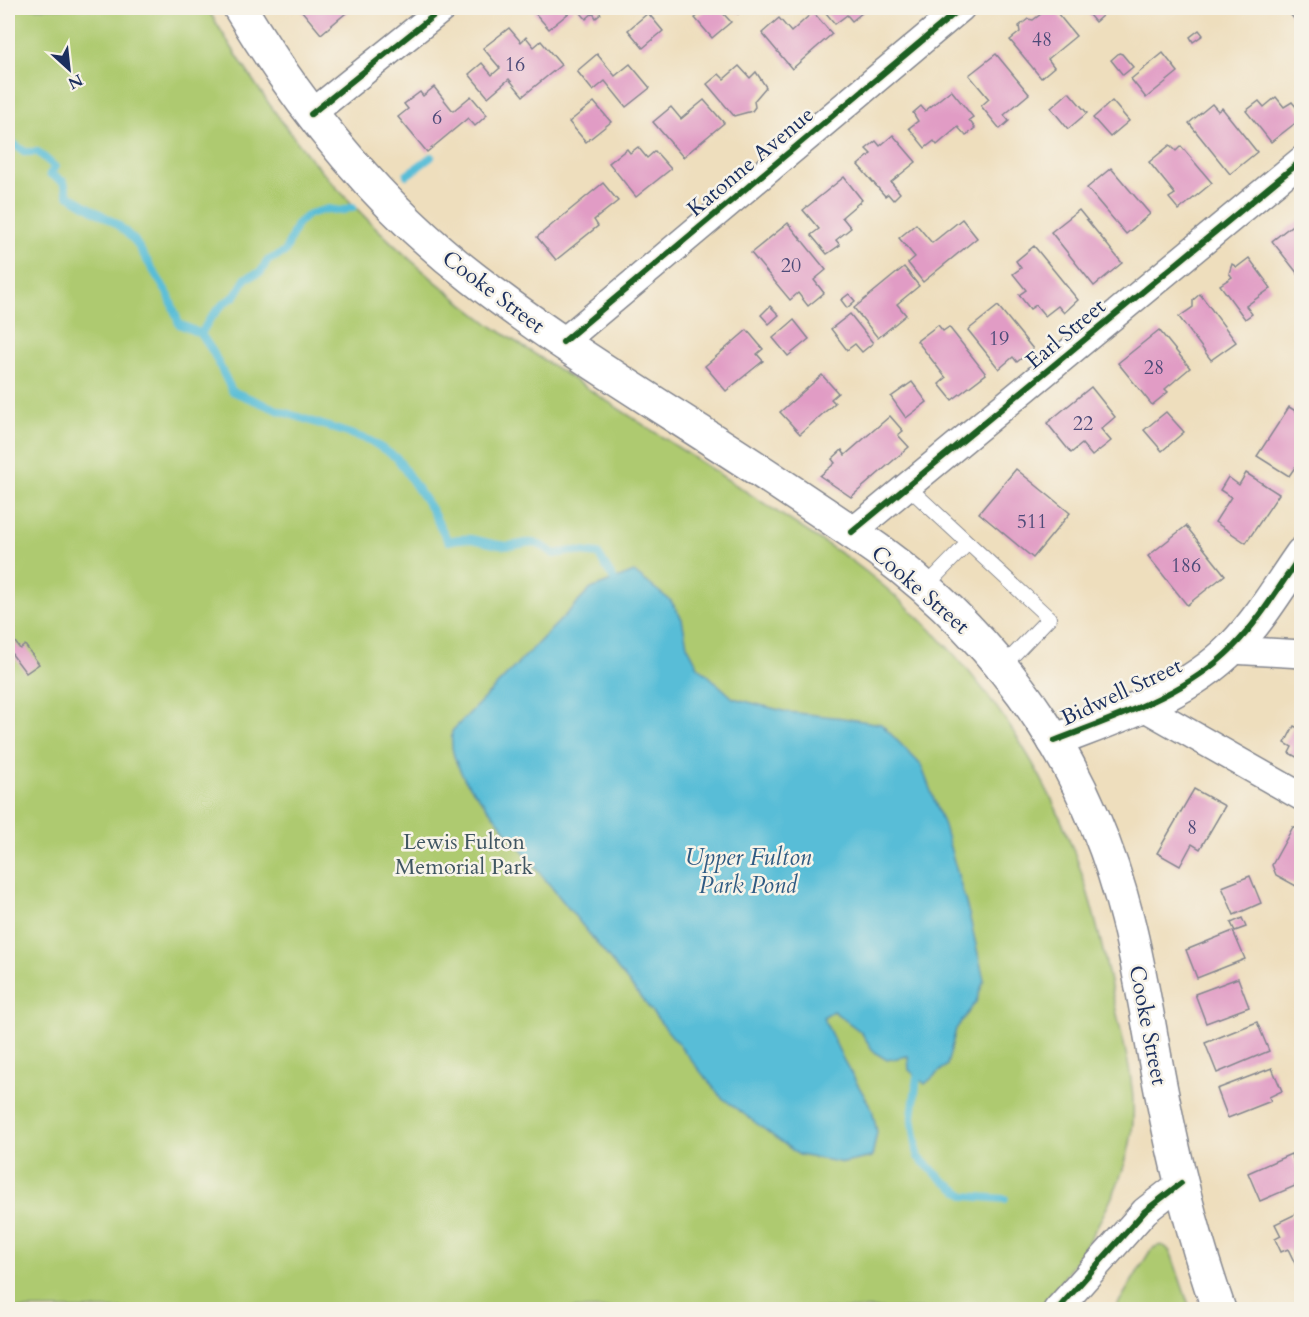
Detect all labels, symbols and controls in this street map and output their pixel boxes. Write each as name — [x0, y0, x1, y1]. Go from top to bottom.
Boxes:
house number: 48 — [1032, 26, 1052, 53]
north arrow — [39, 39, 99, 99]
house number: 16 — [505, 51, 525, 78]
text: N — [64, 69, 87, 94]
street label: Katonne Avenue — [681, 100, 820, 224]
house number: 6 — [432, 104, 442, 131]
street label: Cooke Street — [436, 243, 551, 340]
house number: 20 — [781, 252, 801, 279]
street label: Earl Street — [1019, 292, 1112, 376]
house number: 19 — [989, 325, 1009, 352]
house number: 28 — [1144, 354, 1164, 381]
house number: 22 — [1073, 410, 1093, 437]
house number: 511 — [1017, 508, 1047, 535]
street label: Cooke Street — [865, 539, 976, 641]
house number: 186 — [1171, 552, 1201, 579]
street label: Bidwell Street — [1056, 651, 1187, 733]
house number: 8 — [1187, 814, 1197, 841]
park label: Lewis Fulton Memorial Park — [395, 827, 534, 882]
water label: Upper Fulton Park Pond — [685, 841, 812, 902]
street label: Cooke Street — [1122, 963, 1174, 1088]

